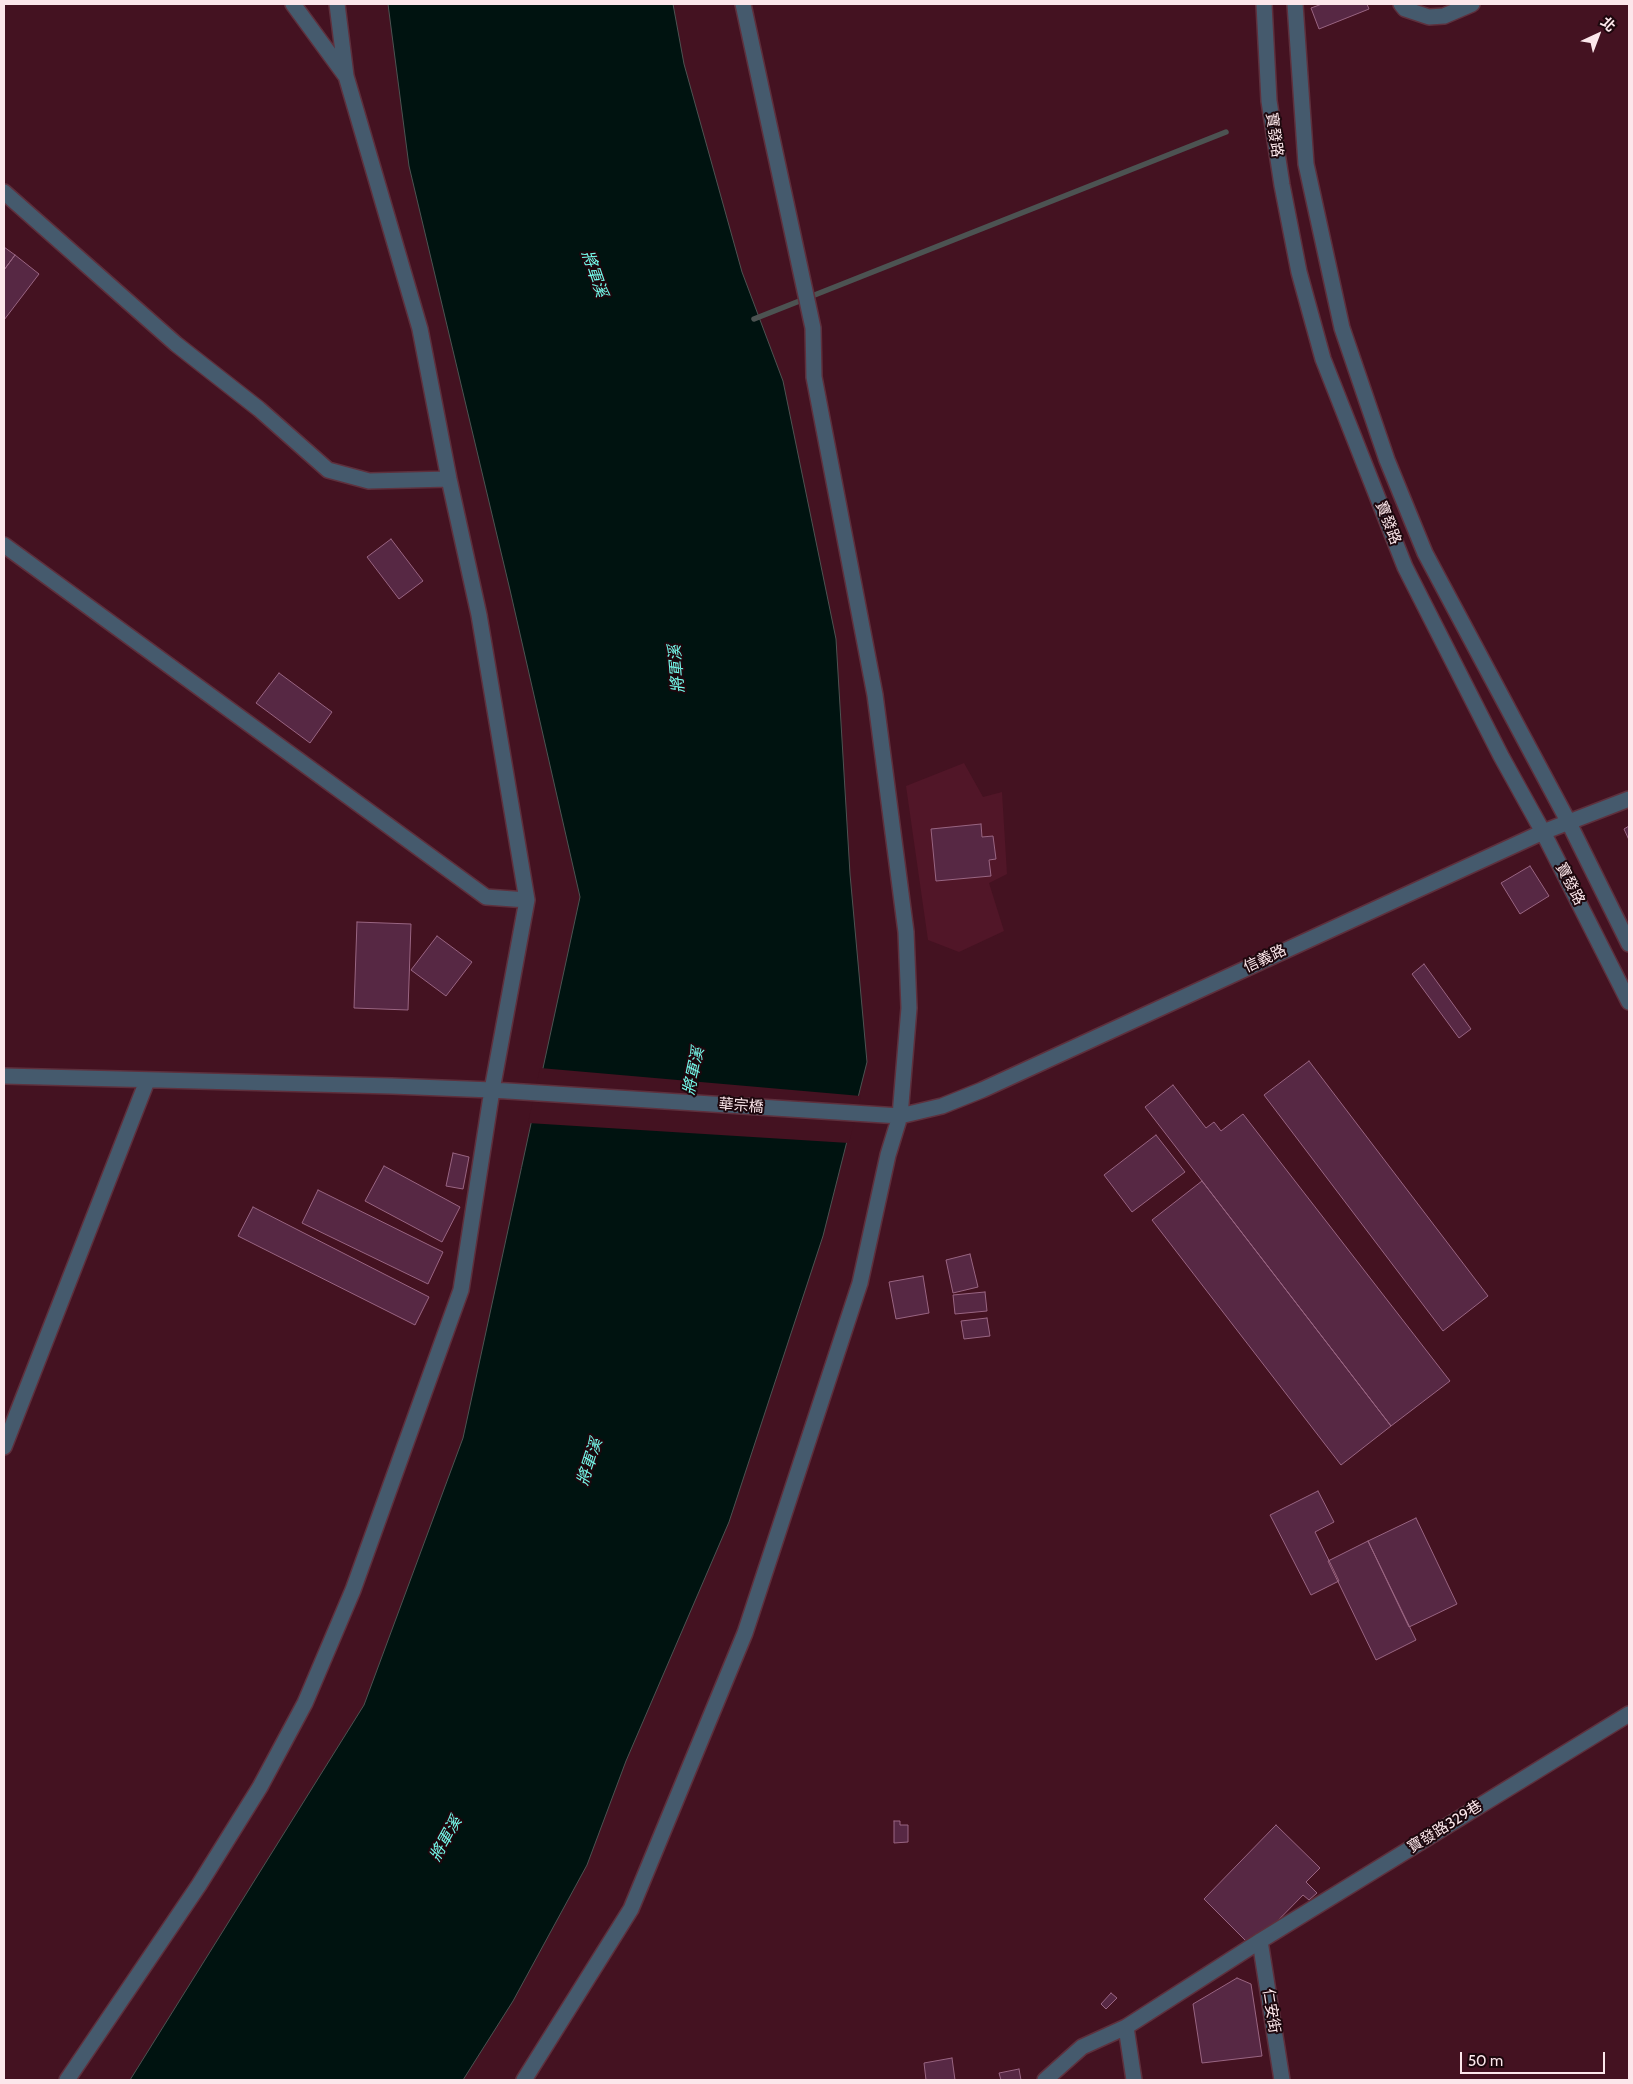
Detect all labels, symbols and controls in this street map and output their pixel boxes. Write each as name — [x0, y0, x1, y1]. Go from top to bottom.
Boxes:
north arrow — [1573, 10, 1623, 60]
text: 北 — [1597, 13, 1619, 35]
street label: 寶發路 — [1262, 111, 1286, 159]
water label: 將軍溪 — [577, 248, 611, 300]
street label: 寶發路 — [1372, 499, 1404, 547]
water label: 將軍溪 — [665, 644, 689, 694]
street label: 寶發路 — [1552, 860, 1588, 908]
street label: 信義路 — [1241, 941, 1289, 977]
water label: 將軍溪 — [680, 1046, 708, 1096]
street label: 華宗橋 — [718, 1095, 764, 1117]
water label: 將軍溪 — [573, 1436, 607, 1488]
street label: 寶發路329巷 — [1404, 1797, 1486, 1857]
water label: 將軍溪 — [426, 1813, 466, 1865]
street label: 仁安街 — [1259, 1987, 1283, 2035]
scale bar — [1463, 2042, 1608, 2074]
text: 50 m — [1468, 2052, 1503, 2070]

